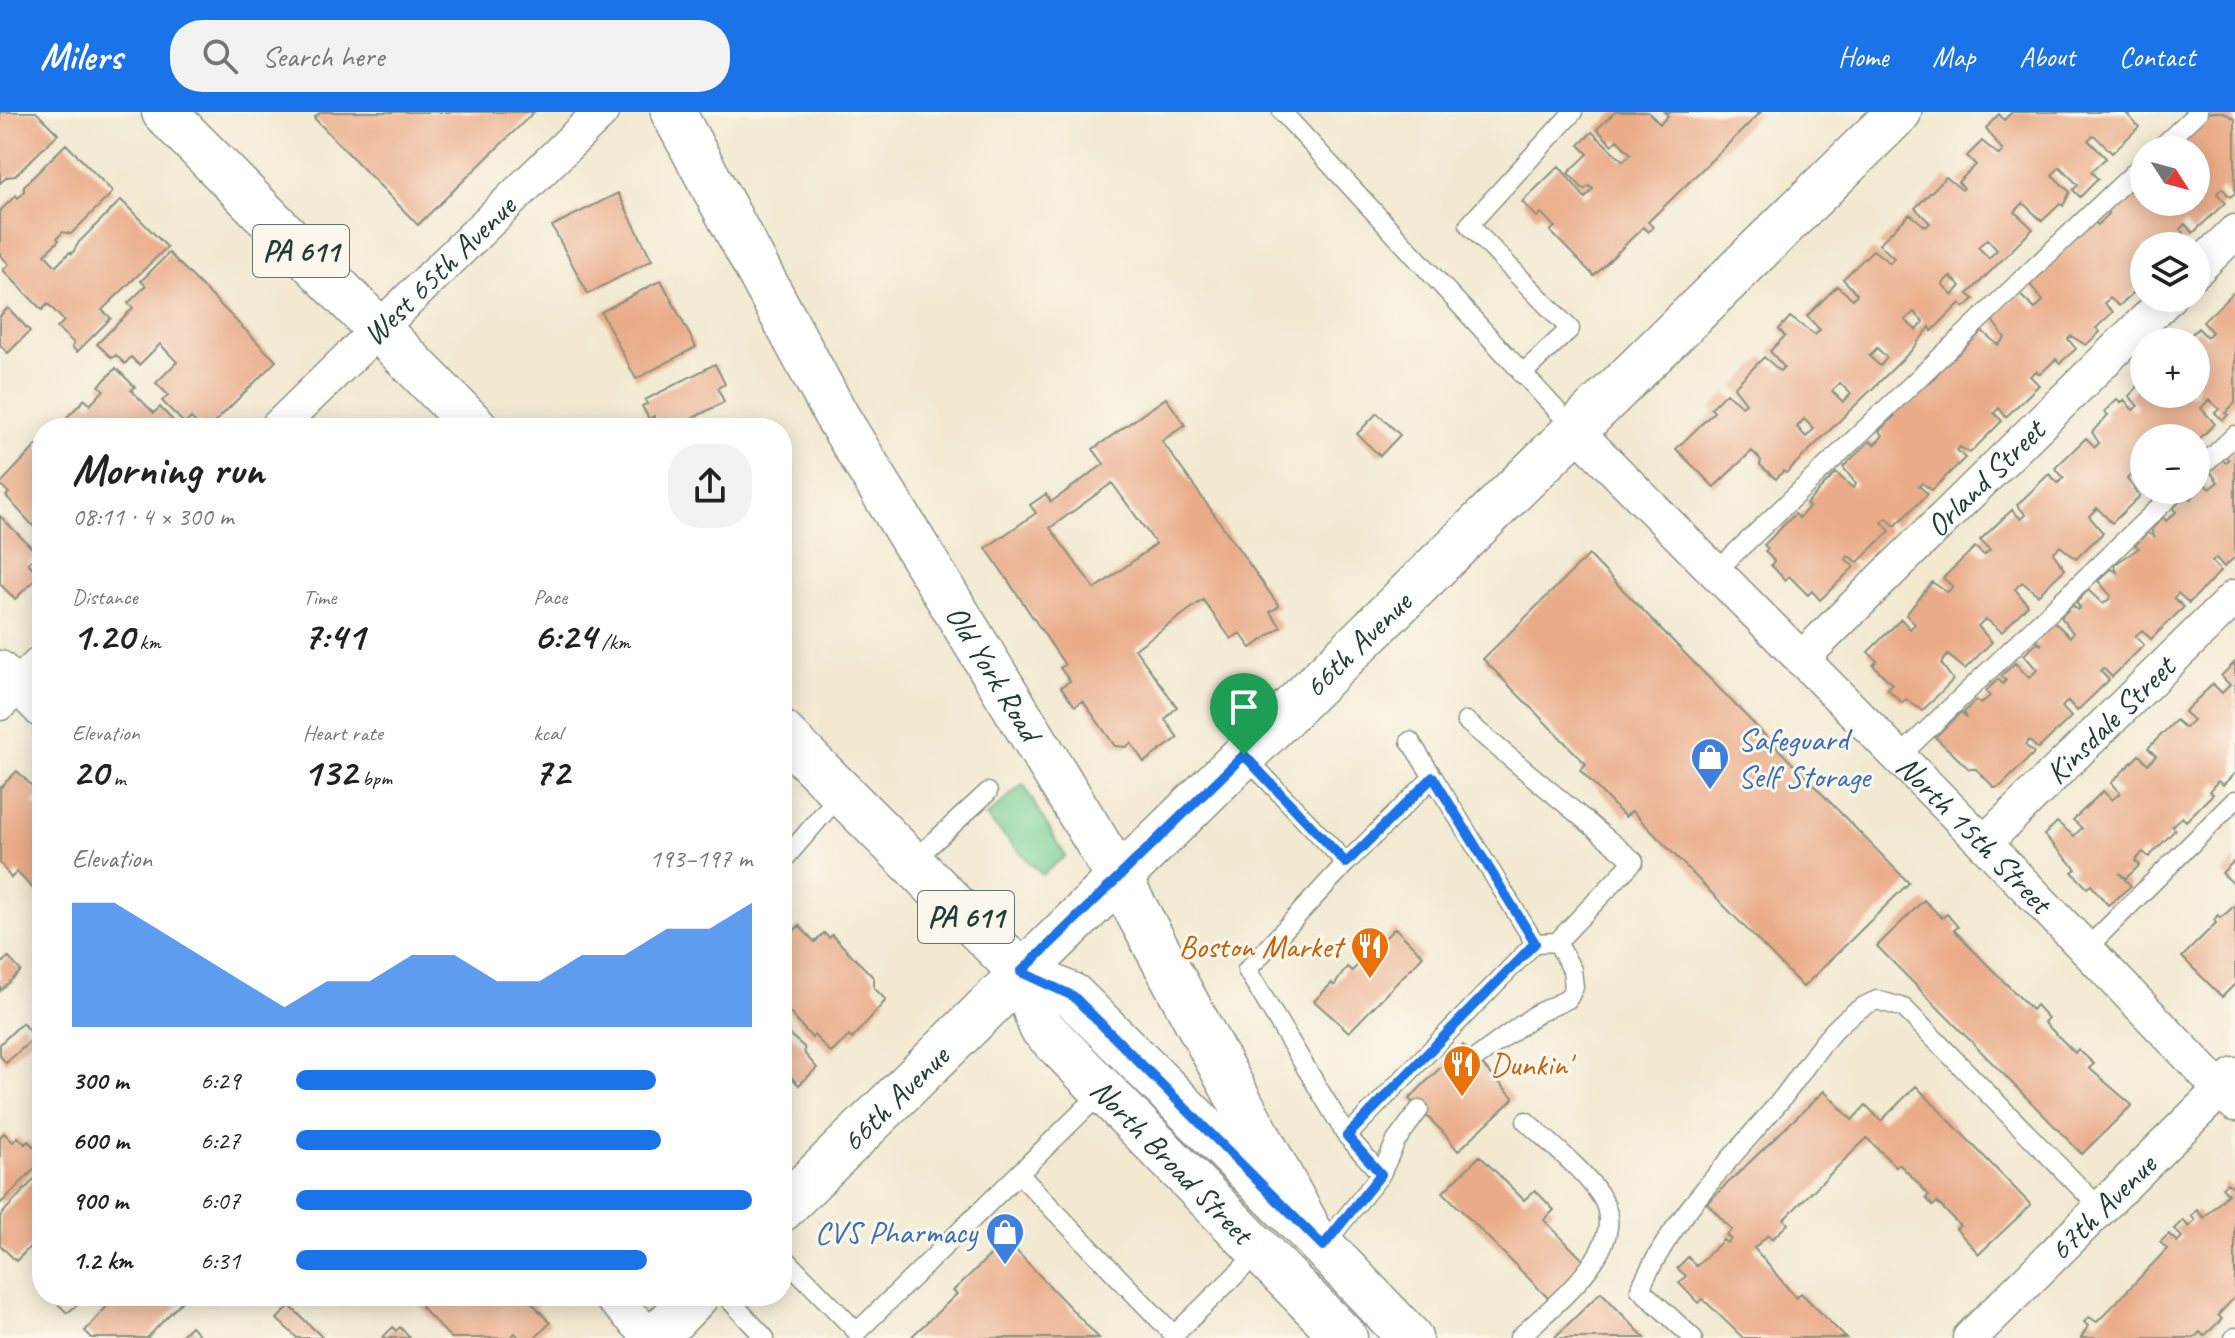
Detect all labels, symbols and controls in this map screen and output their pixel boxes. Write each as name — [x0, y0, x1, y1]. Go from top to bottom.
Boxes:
search box — [170, 20, 730, 92]
text: Milers — [40, 33, 122, 80]
icon: search — [198, 34, 242, 78]
text: Search here — [262, 37, 384, 75]
text: Home — [1838, 39, 1888, 74]
text: Map — [1932, 39, 1975, 74]
text: About — [2019, 39, 2075, 74]
text: Contact — [2119, 39, 2195, 74]
north arrow — [2130, 136, 2210, 216]
map controls — [2130, 136, 2210, 504]
street label: West 65th Avenue — [354, 185, 526, 355]
road number: PA 611 — [253, 225, 349, 277]
button: layers — [2130, 232, 2210, 312]
button: + — [2130, 328, 2210, 408]
street label: Orland Street — [1917, 409, 2056, 546]
button: − — [2130, 424, 2210, 504]
text: Morning run — [72, 442, 264, 497]
button: share — [668, 444, 752, 528]
text: 08:11 · 4 × 300 m — [72, 500, 233, 533]
street label: 66th Avenue — [1295, 581, 1422, 707]
text: Distance — [72, 583, 138, 611]
text: Time — [303, 583, 336, 611]
text: Pace — [533, 583, 567, 611]
street label: Old York Road — [936, 597, 1053, 753]
text: 1.20 — [72, 611, 134, 661]
text: 7:41 — [303, 611, 364, 661]
text: 6:24 — [533, 611, 596, 661]
text: km — [134, 628, 161, 656]
text: /km — [596, 628, 630, 656]
street label: Kinsdale Street — [2037, 645, 2186, 793]
pin — [1210, 673, 1278, 755]
icon: arrive — [1222, 685, 1266, 729]
text: Elevation — [72, 719, 140, 747]
text: Heart rate — [303, 719, 383, 747]
text: kcal — [533, 719, 562, 747]
place label: Safeguard Self Storage — [1738, 719, 1873, 797]
shop icon: Safeguard Self Storage — [1689, 736, 1731, 791]
street label: North 15th Street — [1887, 746, 2063, 925]
text: 20 — [72, 747, 108, 797]
text: 132 — [303, 747, 357, 797]
text: 72 — [533, 747, 569, 797]
text: m — [108, 764, 126, 792]
text: bpm — [357, 764, 392, 792]
text: Elevation — [72, 842, 152, 875]
text: 193–197 m — [649, 842, 752, 875]
road number: PA 611 — [918, 891, 1014, 943]
restaurant icon: Boston Market — [1349, 925, 1391, 980]
place label: Boston Market — [1179, 926, 1346, 967]
street label: 66th Avenue — [832, 1035, 960, 1161]
restaurant icon: Dunkin' — [1441, 1043, 1483, 1098]
place label: Dunkin' — [1490, 1044, 1577, 1085]
text: 300 m — [72, 1064, 128, 1097]
text: 6:29 — [200, 1064, 240, 1097]
street label: North Broad Street — [1082, 1070, 1264, 1255]
text: 600 m — [72, 1124, 129, 1157]
text: 6:27 — [200, 1124, 240, 1157]
street label: 67th Avenue — [2040, 1143, 2167, 1270]
text: 900 m — [72, 1184, 128, 1217]
text: 6:07 — [200, 1184, 240, 1217]
shop icon: CVS Pharmacy — [984, 1211, 1026, 1266]
place label: CVS Pharmacy — [815, 1212, 979, 1253]
text: 1.2 km — [72, 1244, 132, 1277]
text: 6:31 — [200, 1244, 240, 1277]

